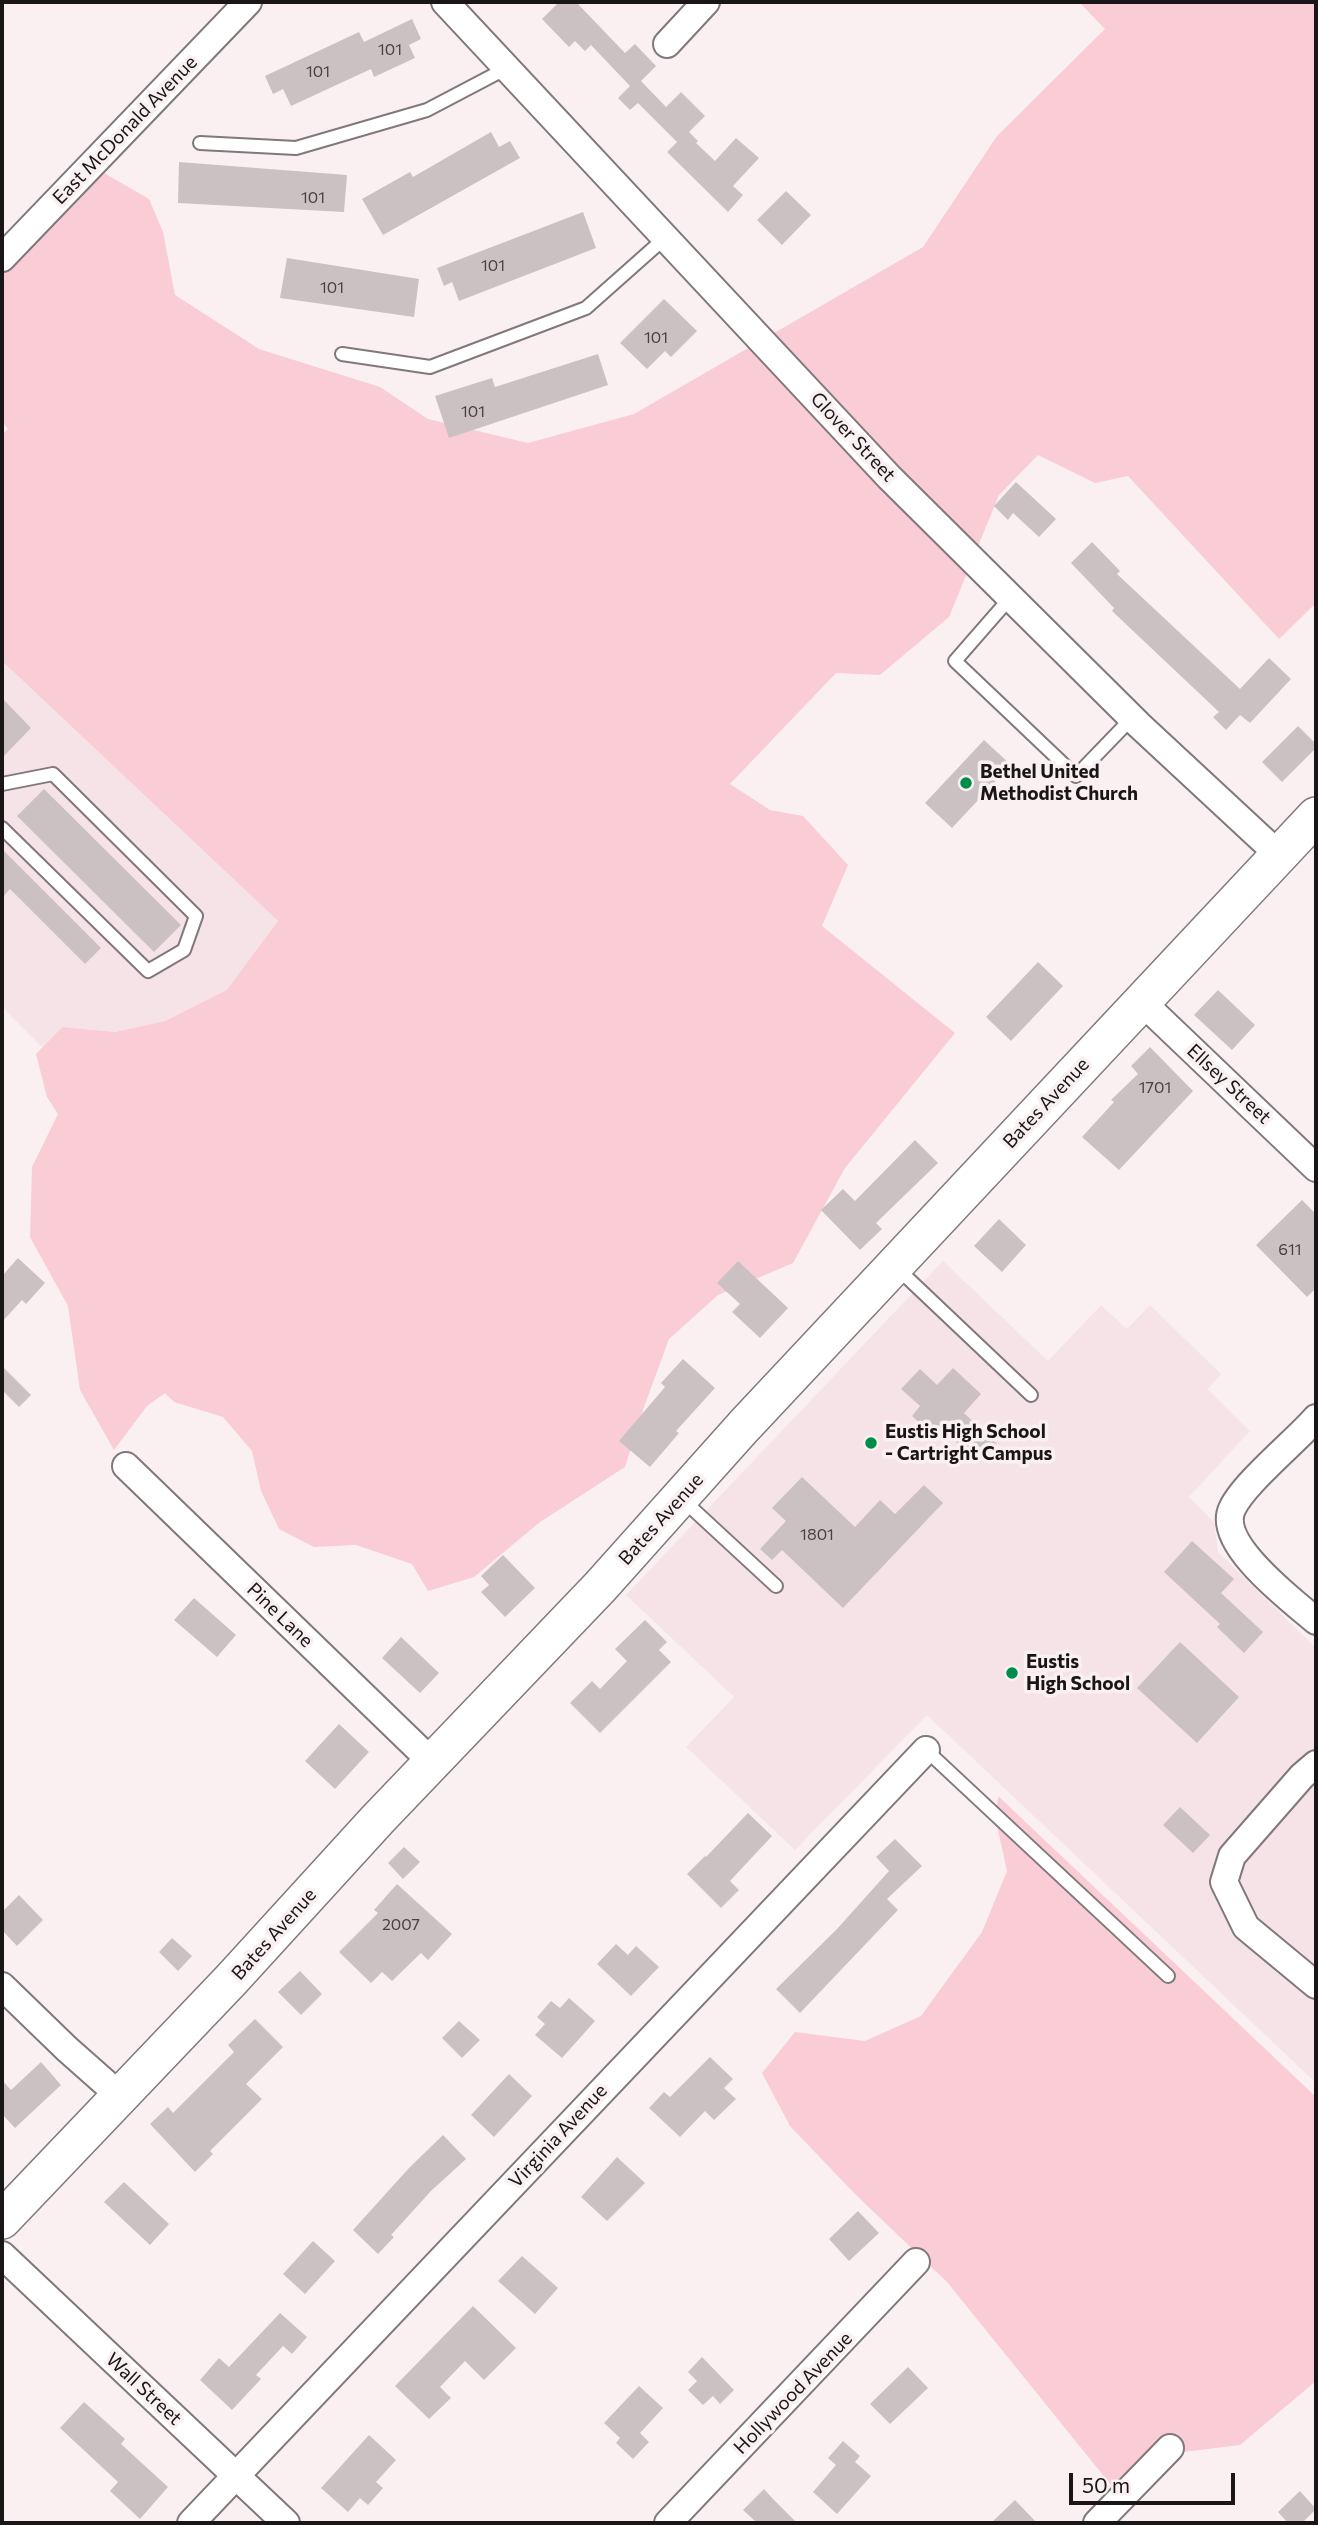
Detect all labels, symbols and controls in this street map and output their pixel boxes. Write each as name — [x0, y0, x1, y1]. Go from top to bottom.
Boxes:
house number: 101 — [378, 40, 402, 60]
street label: East McDonald Avenue — [48, 51, 202, 209]
house number: 101 — [306, 62, 330, 82]
house number: 101 — [301, 188, 325, 208]
house number: 101 — [481, 256, 505, 276]
house number: 101 — [320, 278, 344, 298]
house number: 101 — [644, 328, 668, 348]
street label: Glover Street — [806, 387, 900, 487]
house number: 101 — [461, 402, 485, 422]
place label: Bethel United Methodist Church — [980, 761, 1138, 805]
marker: Bethel United Methodist Church — [958, 775, 974, 791]
street label: Ellsey Street — [1182, 1039, 1276, 1129]
street label: Bates Avenue — [998, 1053, 1094, 1153]
house number: 1701 — [1139, 1078, 1171, 1098]
house number: 611 — [1278, 1240, 1302, 1260]
place label: Eustis High School - Cartright Campus — [885, 1421, 1052, 1465]
marker: Eustis High School - Cartright Campus — [863, 1435, 879, 1451]
street label: Bates Avenue — [614, 1468, 708, 1570]
house number: 1801 — [800, 1525, 834, 1545]
street label: Pine Lane — [242, 1578, 318, 1652]
place label: Eustis High School — [1026, 1651, 1130, 1695]
marker: Eustis High School — [1004, 1665, 1020, 1681]
street label: Bates Avenue — [227, 1883, 321, 1985]
house number: 2007 — [382, 1915, 420, 1935]
street label: Virginia Avenue — [504, 2079, 612, 2193]
street label: Hollywood Avenue — [729, 2327, 857, 2459]
street label: Wall Street — [101, 2348, 187, 2430]
scale bar — [1073, 2458, 1239, 2502]
text: 50 m — [1082, 2472, 1130, 2497]

